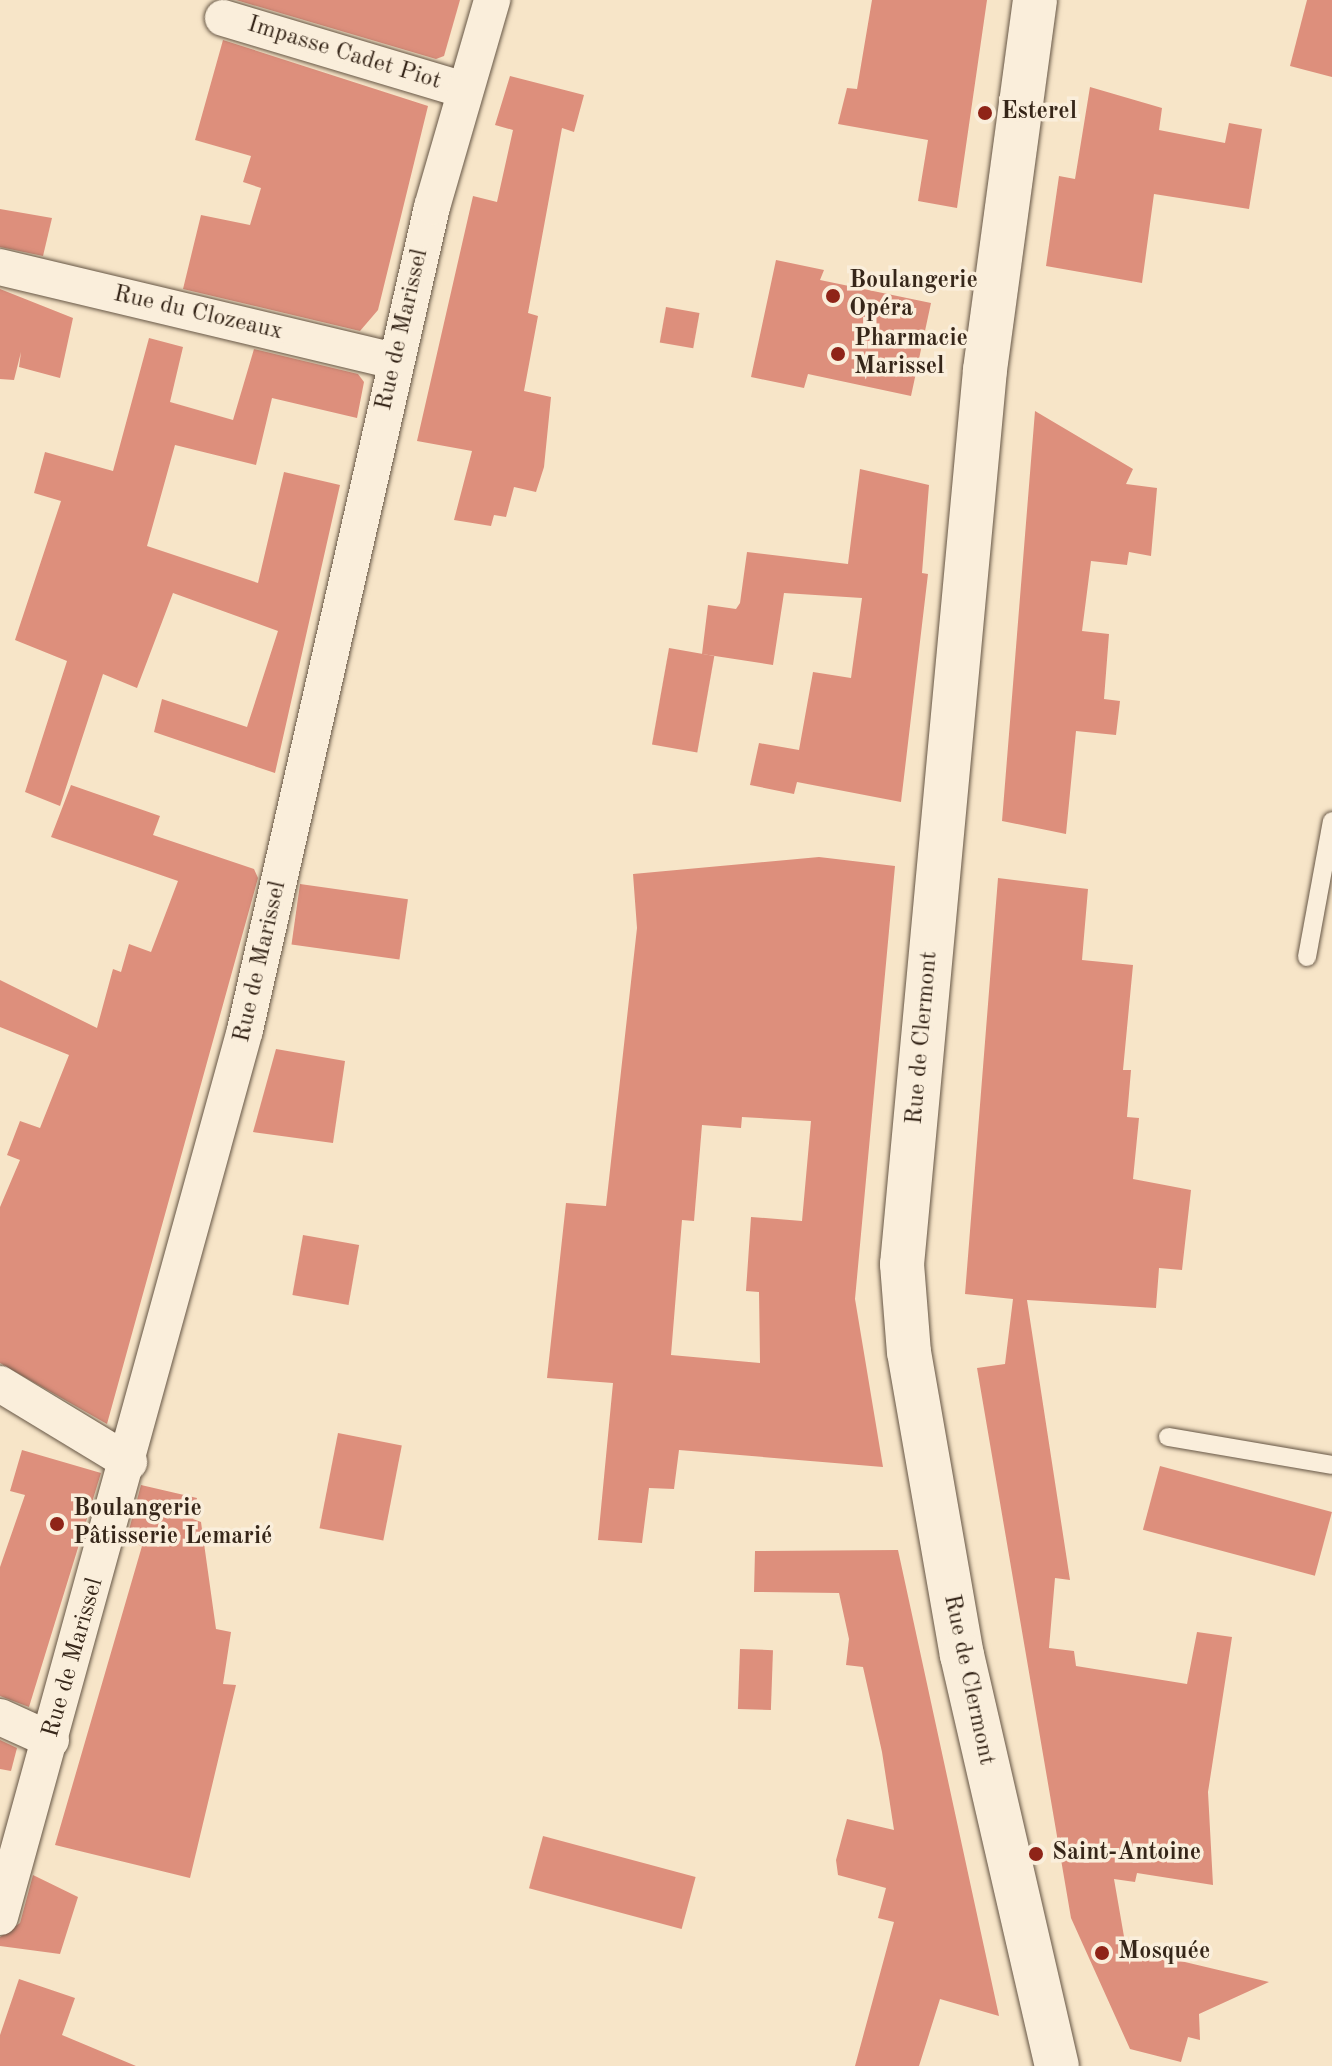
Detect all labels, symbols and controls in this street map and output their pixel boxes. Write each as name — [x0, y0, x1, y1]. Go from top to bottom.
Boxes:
street label: Impasse Cadet Piot — [244, 11, 444, 97]
place label: Esterel — [1001, 99, 1077, 127]
marker: Esterel — [976, 104, 994, 122]
street label: Rue de Marissel — [370, 247, 436, 413]
place label: Boulangerie Opéra — [849, 268, 978, 324]
street label: Rue du Clozeaux — [110, 281, 286, 347]
marker: Boulangerie Opéra — [824, 287, 842, 305]
place label: Pharmacie Marissel — [854, 326, 968, 382]
marker: Pharmacie Marissel — [829, 345, 847, 363]
street label: Rue de Marissel — [228, 879, 294, 1045]
street label: Rue de Clermont — [901, 950, 945, 1126]
place label: Boulangerie Pâtisserie Lemarié — [73, 1496, 272, 1552]
marker: Boulangerie Pâtisserie Lemarié — [48, 1515, 66, 1533]
street label: Rue de Marissel — [37, 1575, 111, 1741]
street label: Rue de Clermont — [936, 1592, 1000, 1768]
place label: Saint-Antoine — [1052, 1840, 1201, 1868]
marker: Saint-Antoine — [1027, 1845, 1045, 1863]
place label: Mosquée — [1118, 1939, 1210, 1967]
marker: Mosquée — [1093, 1944, 1111, 1962]

